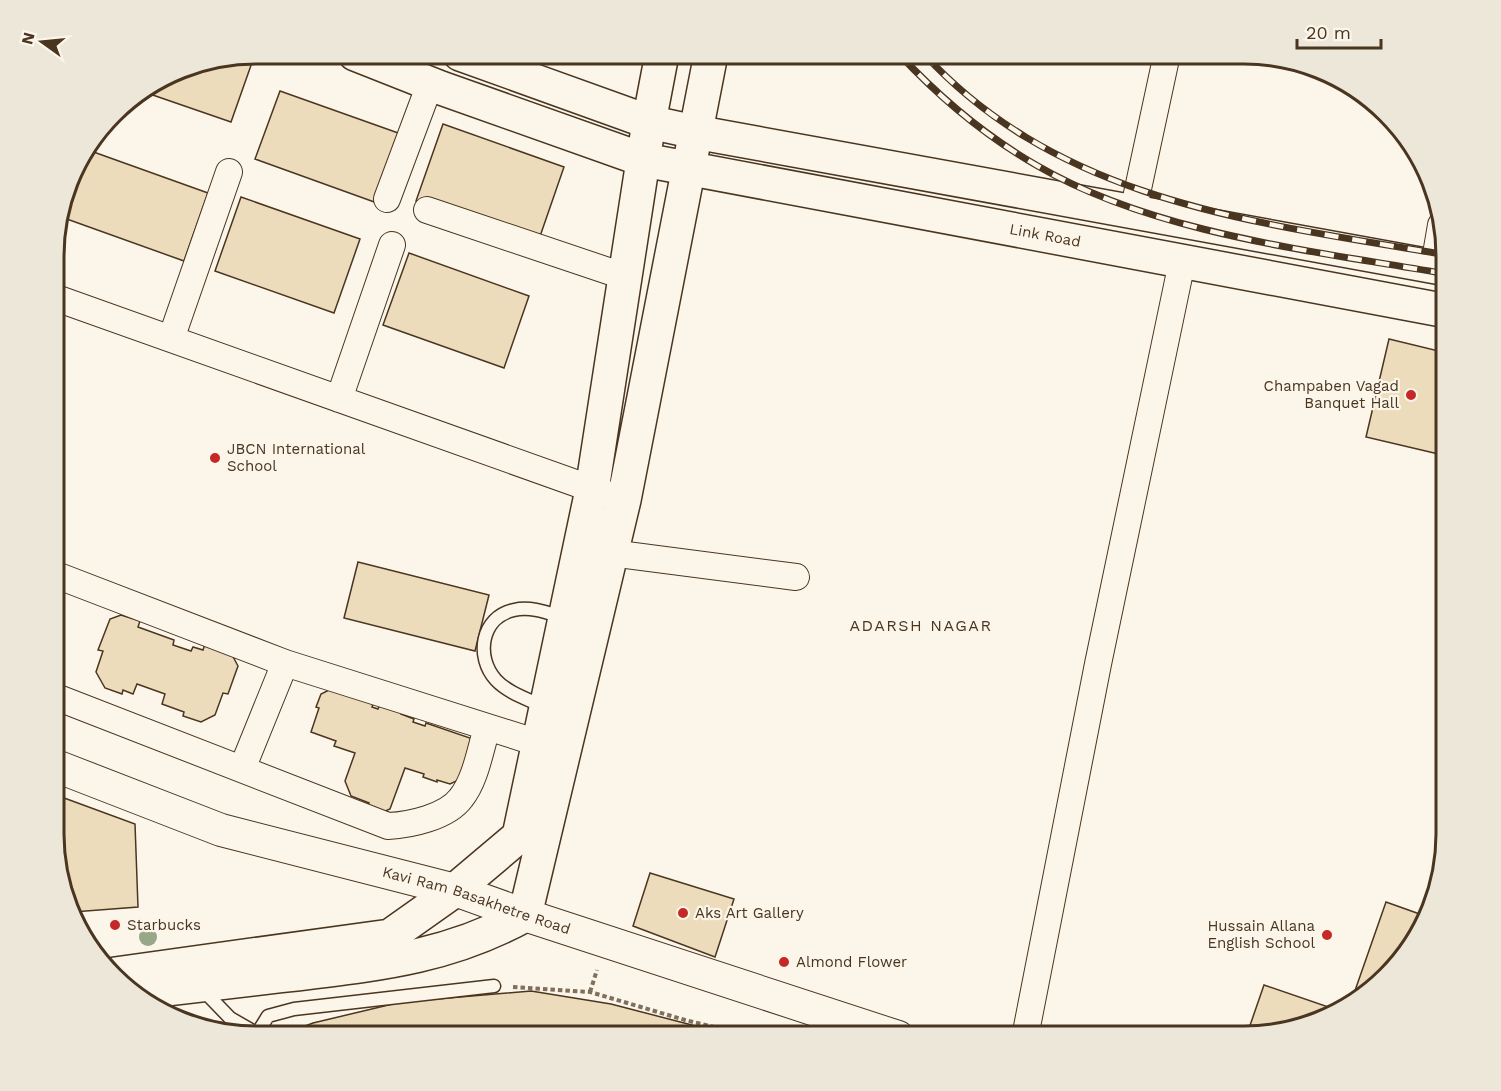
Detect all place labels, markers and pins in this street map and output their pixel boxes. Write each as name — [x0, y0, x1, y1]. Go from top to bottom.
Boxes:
place label: Champaben Vagad Banquet Hall — [1264, 377, 1399, 412]
marker: Champaben Vagad Banquet Hall — [1404, 388, 1418, 402]
place label: JBCN International School — [227, 440, 366, 475]
marker: JBCN International School — [208, 451, 222, 465]
place label: Aks Art Gallery — [695, 904, 804, 922]
marker: Aks Art Gallery — [676, 906, 690, 920]
place label: Starbucks — [127, 916, 201, 934]
place label: Hussain Allana English School — [1207, 917, 1315, 952]
marker: Starbucks — [108, 918, 122, 932]
marker: Hussain Allana English School — [1320, 928, 1334, 942]
place label: Almond Flower — [796, 953, 907, 971]
marker: Almond Flower — [777, 955, 791, 969]

